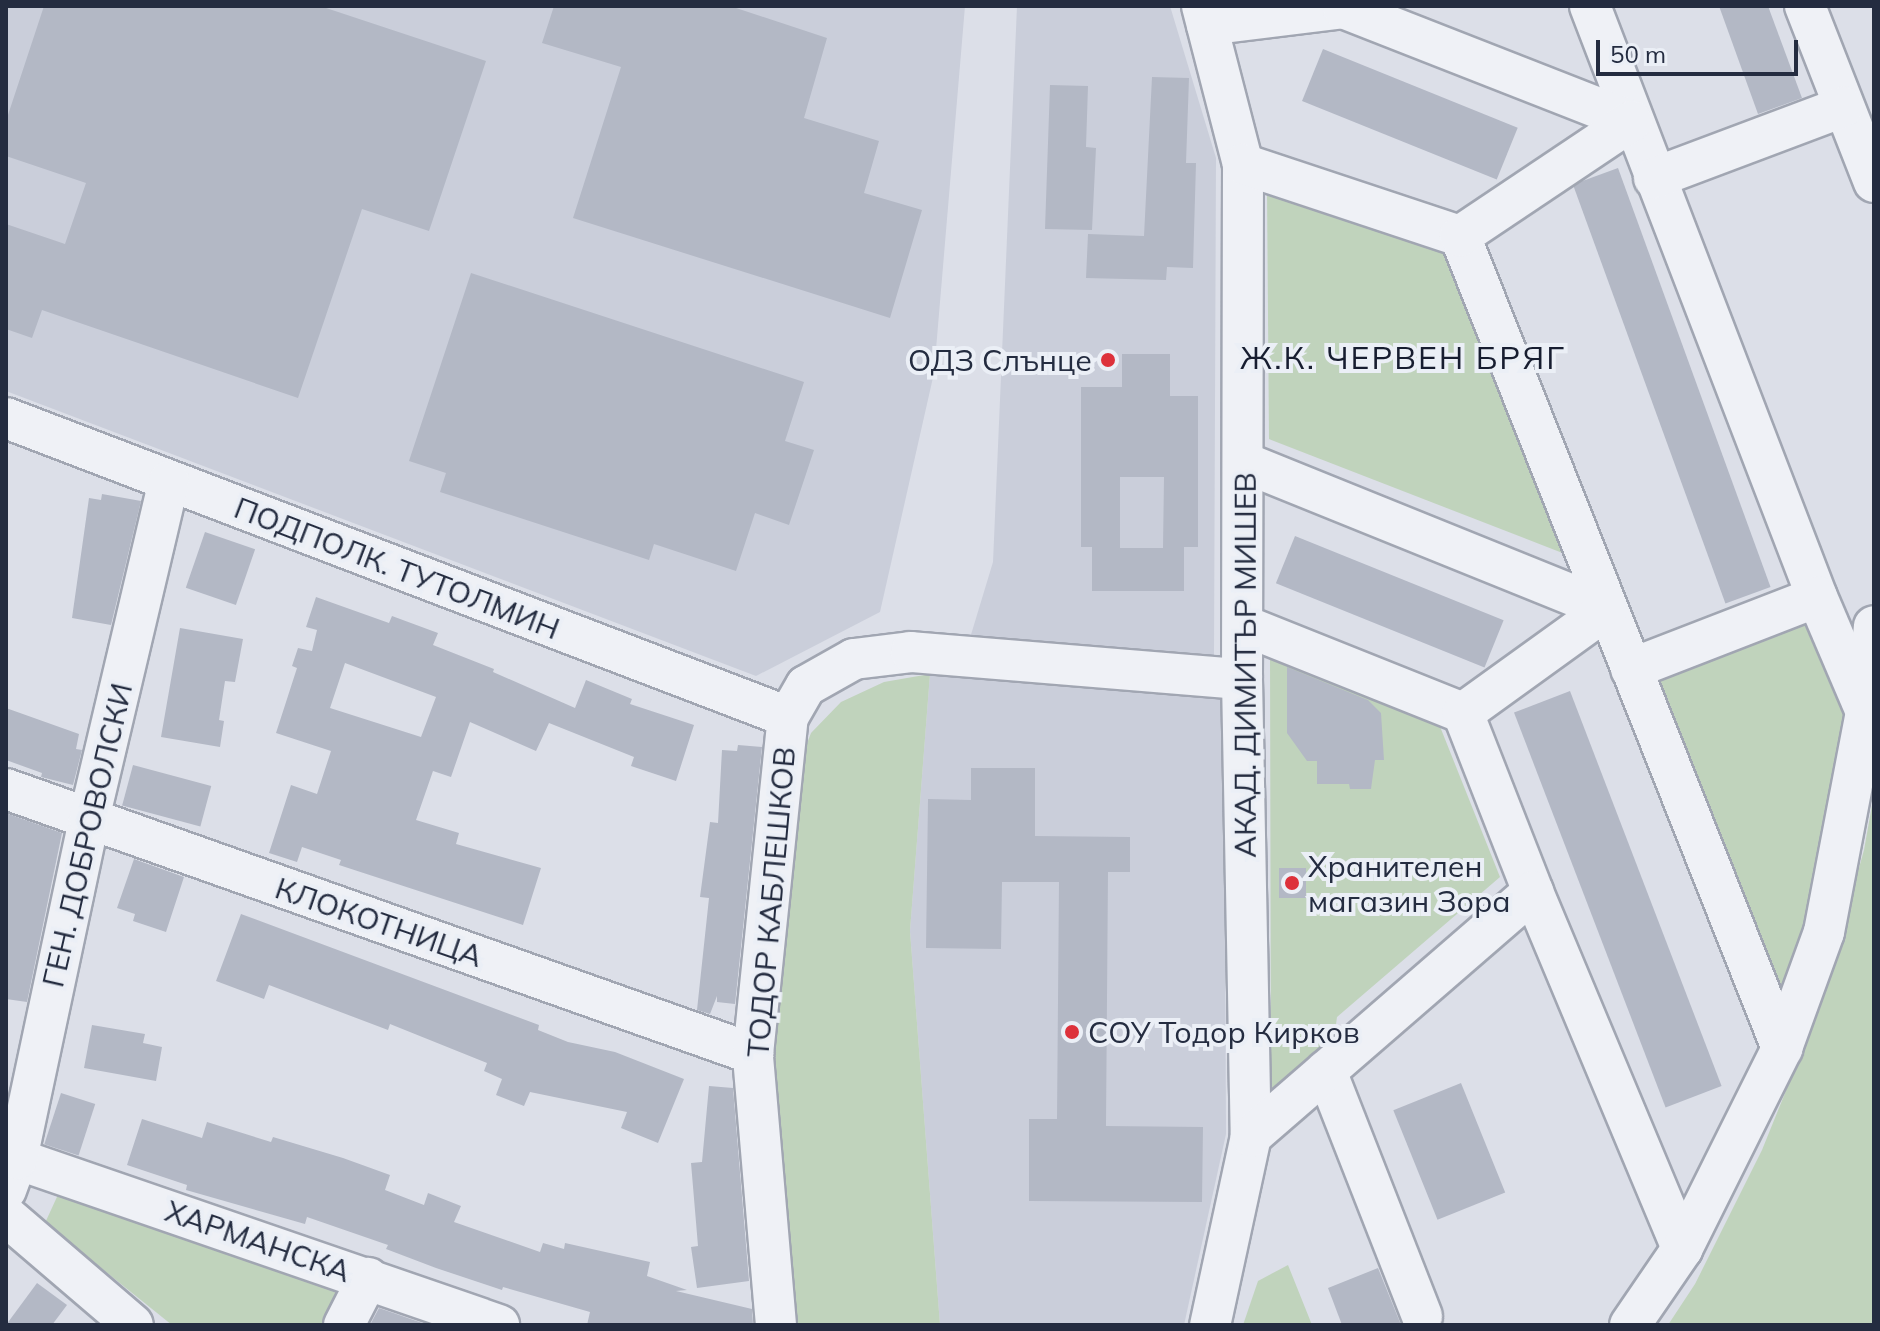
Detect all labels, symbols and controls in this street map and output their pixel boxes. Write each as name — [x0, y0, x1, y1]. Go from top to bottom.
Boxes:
scale bar — [1600, 24, 1802, 74]
text: 50 m — [1610, 39, 1666, 69]
district label: Ж.К. ЧЕРВЕН БРЯГ — [1240, 338, 1566, 376]
place label: ОДЗ Слънце — [908, 342, 1092, 378]
marker: ОДЗ Слънце — [1099, 351, 1117, 369]
street label: АКАД. ДИМИТЪР МИШЕВ — [1227, 472, 1263, 858]
street label: ПОДПОЛК. ТУТОЛМИН — [229, 489, 565, 647]
street label: ГЕН. ДОБРОВОЛСКИ — [34, 679, 140, 991]
street label: ТОДОР КАБЛЕШКОВ — [739, 745, 803, 1059]
place label: Хранителен магазин Зора — [1308, 848, 1511, 918]
street label: КЛОКОТНИЦА — [271, 870, 487, 974]
marker: Хранителен магазин Зора — [1283, 874, 1301, 892]
place label: СОУ Тодор Кирков — [1088, 1014, 1360, 1050]
marker: СОУ Тодор Кирков — [1063, 1023, 1081, 1041]
street label: ХАРМАНСКА — [161, 1193, 355, 1289]

